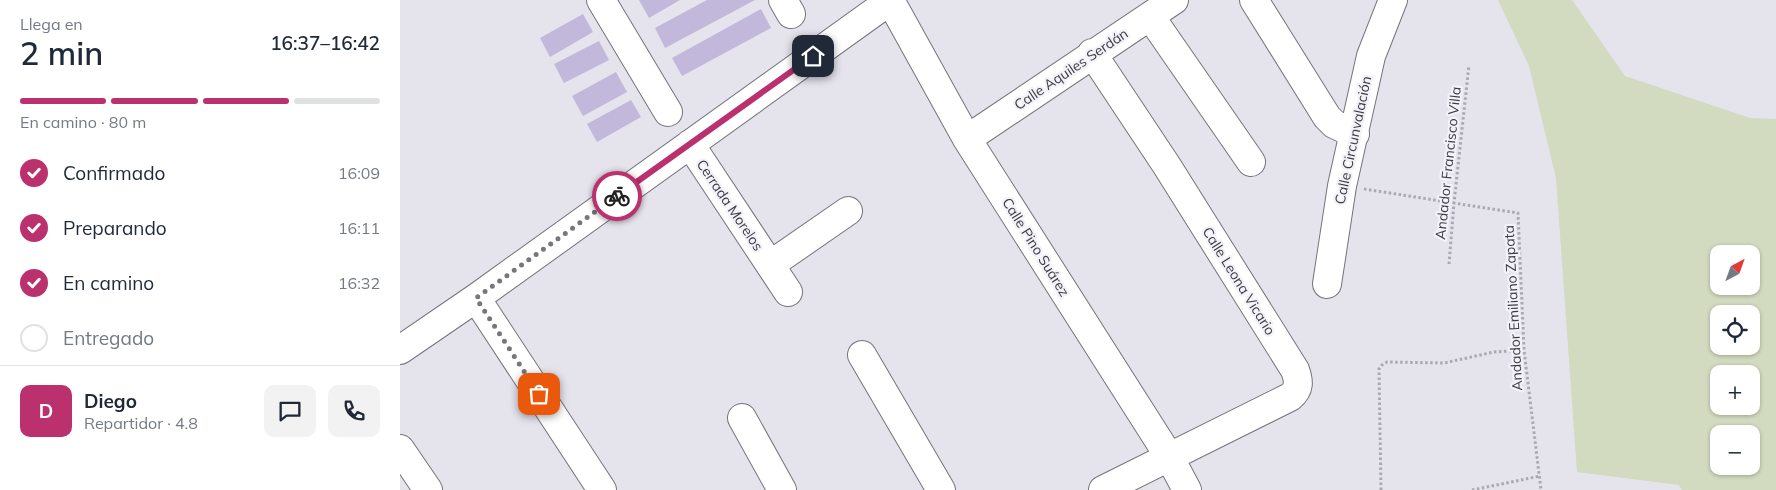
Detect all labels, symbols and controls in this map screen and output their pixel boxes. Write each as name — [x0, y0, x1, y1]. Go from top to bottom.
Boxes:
text: Llega en — [20, 14, 83, 34]
street label: Calle Aquiles Serdán — [1011, 24, 1131, 114]
text: 16:37–16:42 — [270, 31, 380, 55]
text: 2 min — [20, 33, 103, 73]
pin — [792, 35, 834, 77]
icon: home — [799, 42, 827, 70]
street label: Calle Circunvalación — [1331, 74, 1375, 206]
street label: Andador Francisco Villa — [1431, 86, 1465, 240]
text: En camino · 80 m — [20, 112, 146, 132]
street label: Cerrada Morelos — [693, 156, 767, 254]
icon: check — [20, 159, 48, 187]
text: Confirmado — [63, 161, 165, 185]
text: 16:09 — [338, 163, 380, 183]
courier — [592, 171, 642, 221]
icon: bike — [603, 182, 631, 210]
street label: Calle Pino Suárez — [998, 194, 1074, 300]
icon: check — [20, 214, 48, 242]
text: Preparando — [63, 216, 167, 240]
text: 16:11 — [338, 218, 380, 238]
street label: Calle Leona Vicario — [1199, 224, 1279, 338]
street label: Andador Emiliano Zapata — [1500, 225, 1526, 391]
north arrow — [1710, 245, 1760, 295]
map controls — [1710, 245, 1760, 475]
icon: check — [20, 269, 48, 297]
text: En camino — [63, 271, 154, 295]
text: 16:32 — [338, 273, 380, 293]
button: locate — [1710, 305, 1760, 355]
text: Entregado — [63, 326, 154, 350]
button: + — [1710, 365, 1760, 415]
pin — [518, 373, 560, 415]
icon: bag — [525, 380, 553, 408]
button: chat — [264, 385, 316, 437]
button: phone — [328, 385, 380, 437]
text: Diego — [84, 389, 137, 413]
text: D — [39, 399, 53, 423]
text: Repartidor · 4.8 — [84, 413, 198, 433]
button: − — [1710, 425, 1760, 475]

